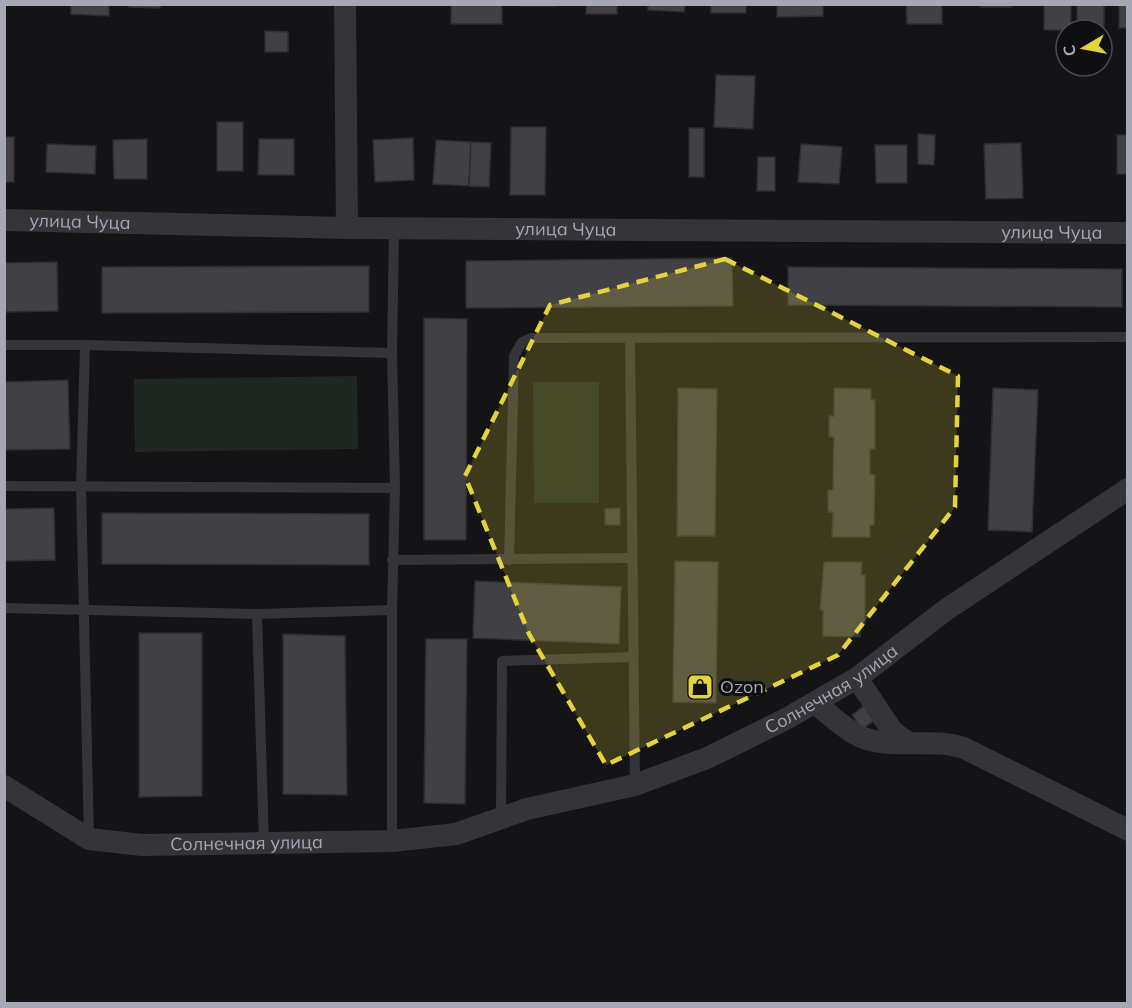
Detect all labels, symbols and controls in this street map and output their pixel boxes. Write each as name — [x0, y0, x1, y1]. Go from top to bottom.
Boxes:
north arrow — [1054, 18, 1114, 78]
text: С — [1058, 43, 1080, 58]
street label: улица Чуца — [29, 209, 131, 234]
street label: улица Чуца — [515, 217, 617, 241]
street label: улица Чуца — [1001, 220, 1103, 244]
street label: Солнечная улица — [761, 639, 902, 739]
shop icon: Ozon — [685, 672, 715, 702]
place label: Ozon — [720, 675, 764, 698]
street label: Солнечная улица — [170, 830, 323, 856]

